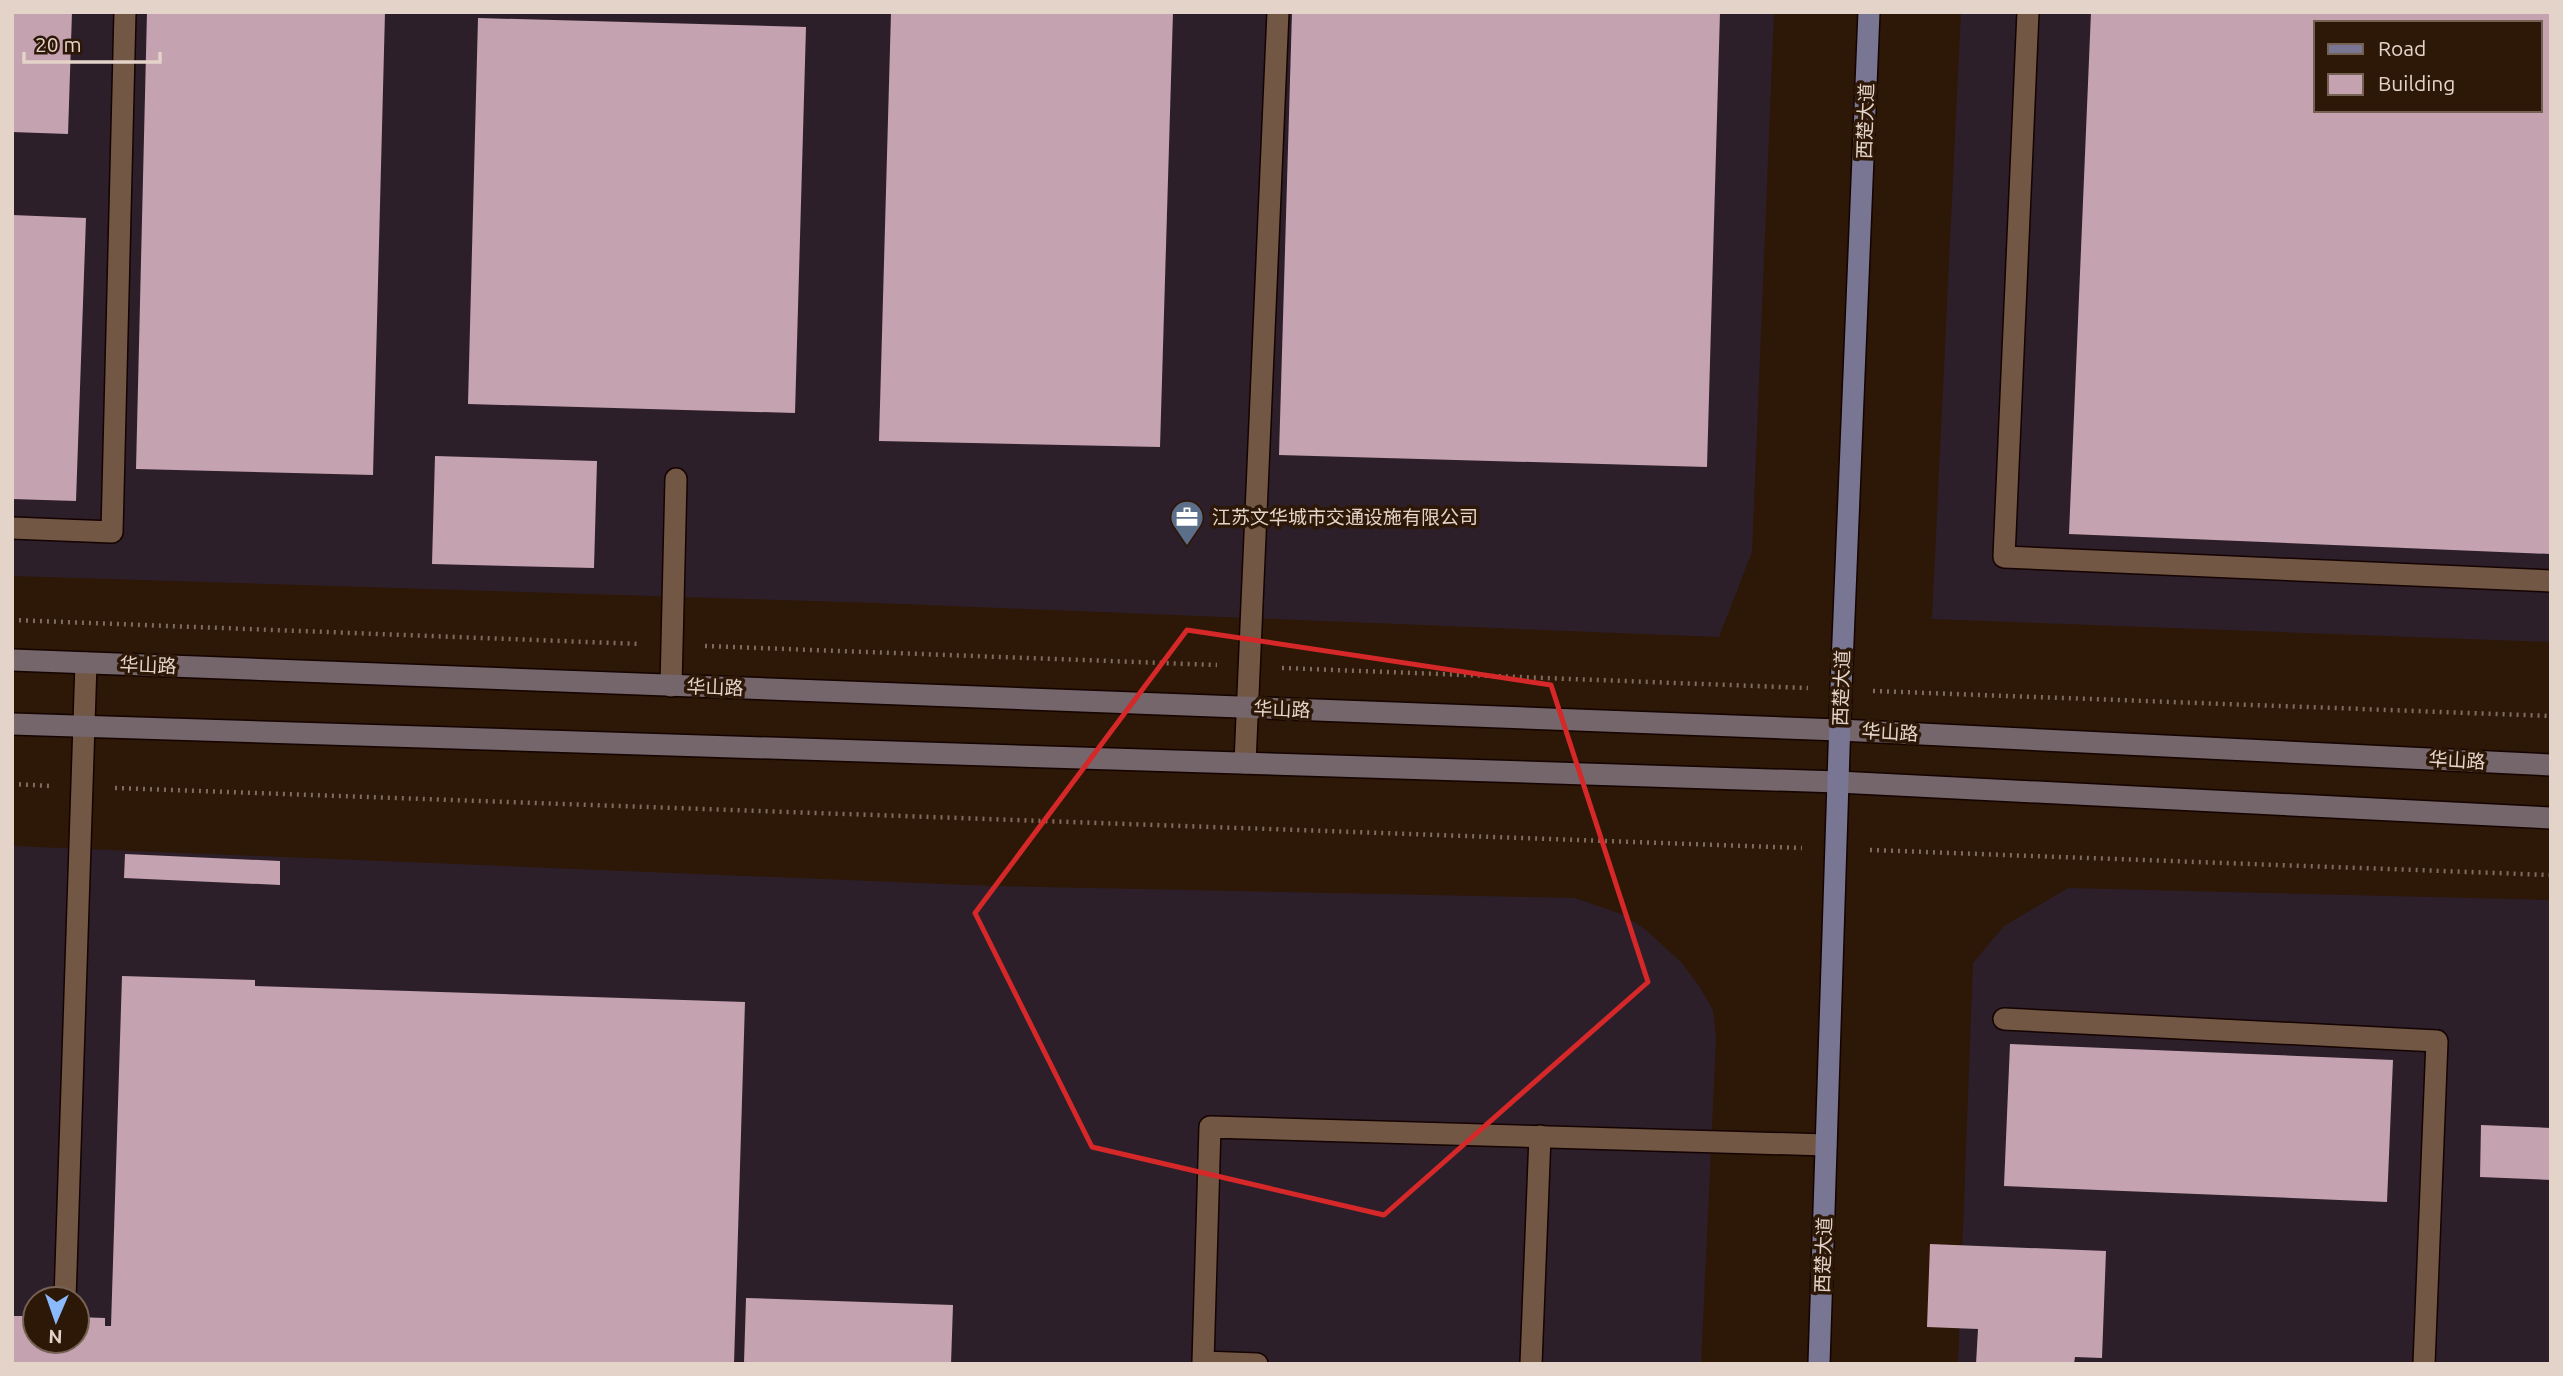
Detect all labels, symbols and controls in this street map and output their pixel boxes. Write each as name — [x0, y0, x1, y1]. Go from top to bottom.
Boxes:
scale bar — [24, 21, 161, 65]
legend — [2314, 21, 2542, 112]
text: 20 m — [35, 32, 82, 56]
text: Road — [2378, 36, 2426, 60]
text: Building — [2378, 71, 2455, 95]
street label: 西楚大道 — [1853, 83, 1877, 159]
office icon: 江苏文华城市交通设施有限公司 — [1168, 498, 1206, 547]
place label: 江苏文华城市交通设施有限公司 — [1212, 506, 1478, 528]
street label: 西楚大道 — [1829, 650, 1853, 726]
street label: 华山路 — [119, 653, 177, 677]
street label: 华山路 — [686, 675, 744, 699]
street label: 华山路 — [1253, 697, 1311, 721]
street label: 华山路 — [1861, 720, 1919, 744]
street label: 华山路 — [2428, 748, 2486, 772]
street label: 西楚大道 — [1811, 1217, 1835, 1293]
north arrow — [21, 1285, 91, 1355]
text: N — [48, 1326, 63, 1348]

